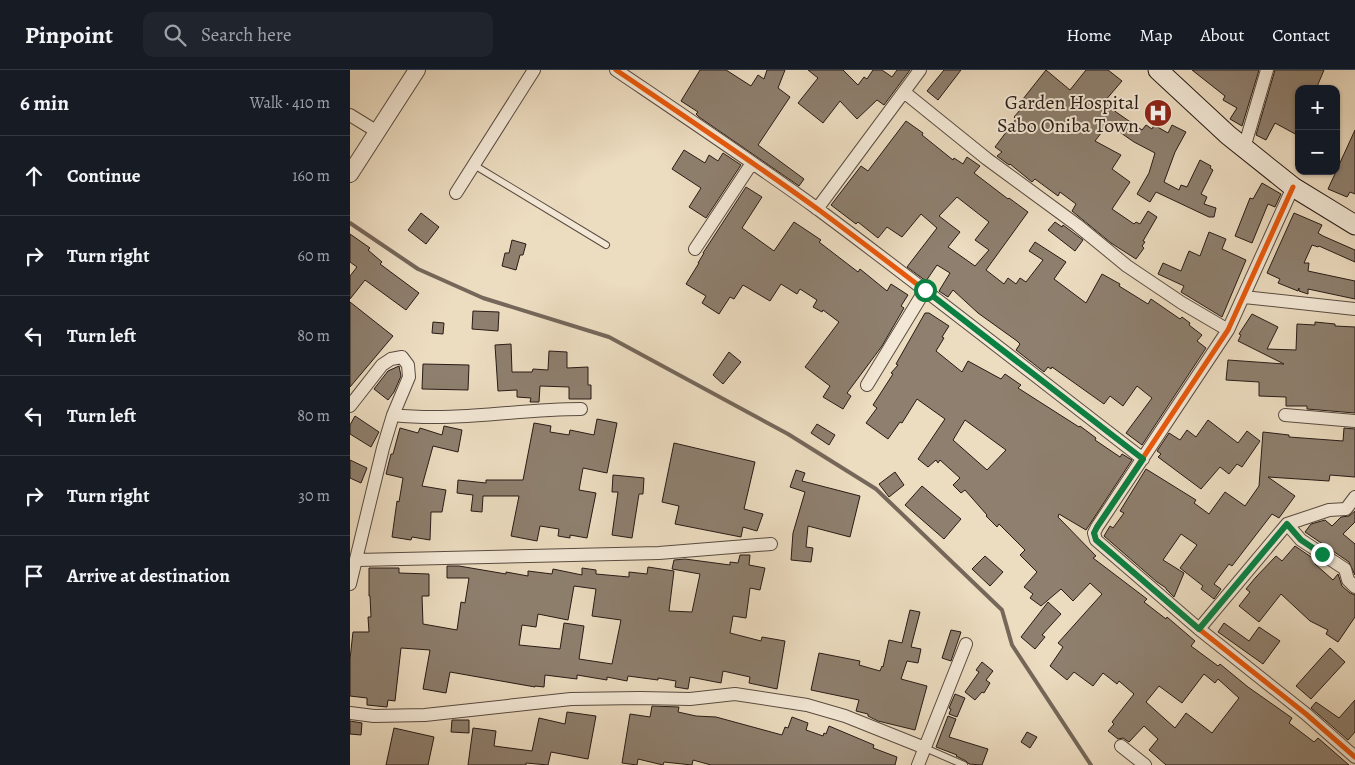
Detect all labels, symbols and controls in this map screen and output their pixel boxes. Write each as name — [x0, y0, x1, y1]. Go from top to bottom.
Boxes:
search box — [143, 12, 493, 57]
text: Pinpoint — [25, 19, 113, 51]
icon: search — [161, 21, 189, 49]
text: Search here — [201, 22, 291, 48]
text: Home — [1066, 23, 1111, 47]
text: Map — [1139, 23, 1172, 47]
text: About — [1200, 23, 1244, 47]
text: Contact — [1272, 23, 1330, 47]
map controls — [1295, 85, 1340, 175]
button: + — [1295, 85, 1340, 130]
text: 6 min — [20, 89, 69, 117]
place label: Garden Hospital Sabo Oniba Town — [997, 89, 1139, 139]
text: Walk · 410 m — [250, 92, 330, 114]
hospital icon: Garden Hospital Sabo Oniba Town — [1143, 98, 1173, 128]
button: − — [1295, 130, 1340, 175]
icon: ahead — [20, 162, 48, 190]
text: Continue — [67, 163, 141, 189]
text: 160 m — [292, 165, 330, 187]
icon: right — [20, 242, 48, 270]
text: Turn right — [67, 243, 149, 269]
text: 60 m — [298, 245, 330, 267]
route start — [914, 279, 937, 302]
icon: left — [20, 322, 48, 350]
text: Turn left — [67, 323, 136, 349]
text: 80 m — [297, 325, 330, 347]
icon: left — [20, 402, 48, 430]
text: Turn left — [67, 403, 136, 429]
text: 80 m — [297, 405, 330, 427]
icon: right — [20, 482, 48, 510]
text: Turn right — [67, 483, 149, 509]
text: 30 m — [298, 485, 330, 507]
route end — [1311, 543, 1334, 566]
icon: arrive — [20, 562, 48, 590]
text: Arrive at destination — [67, 563, 230, 589]

